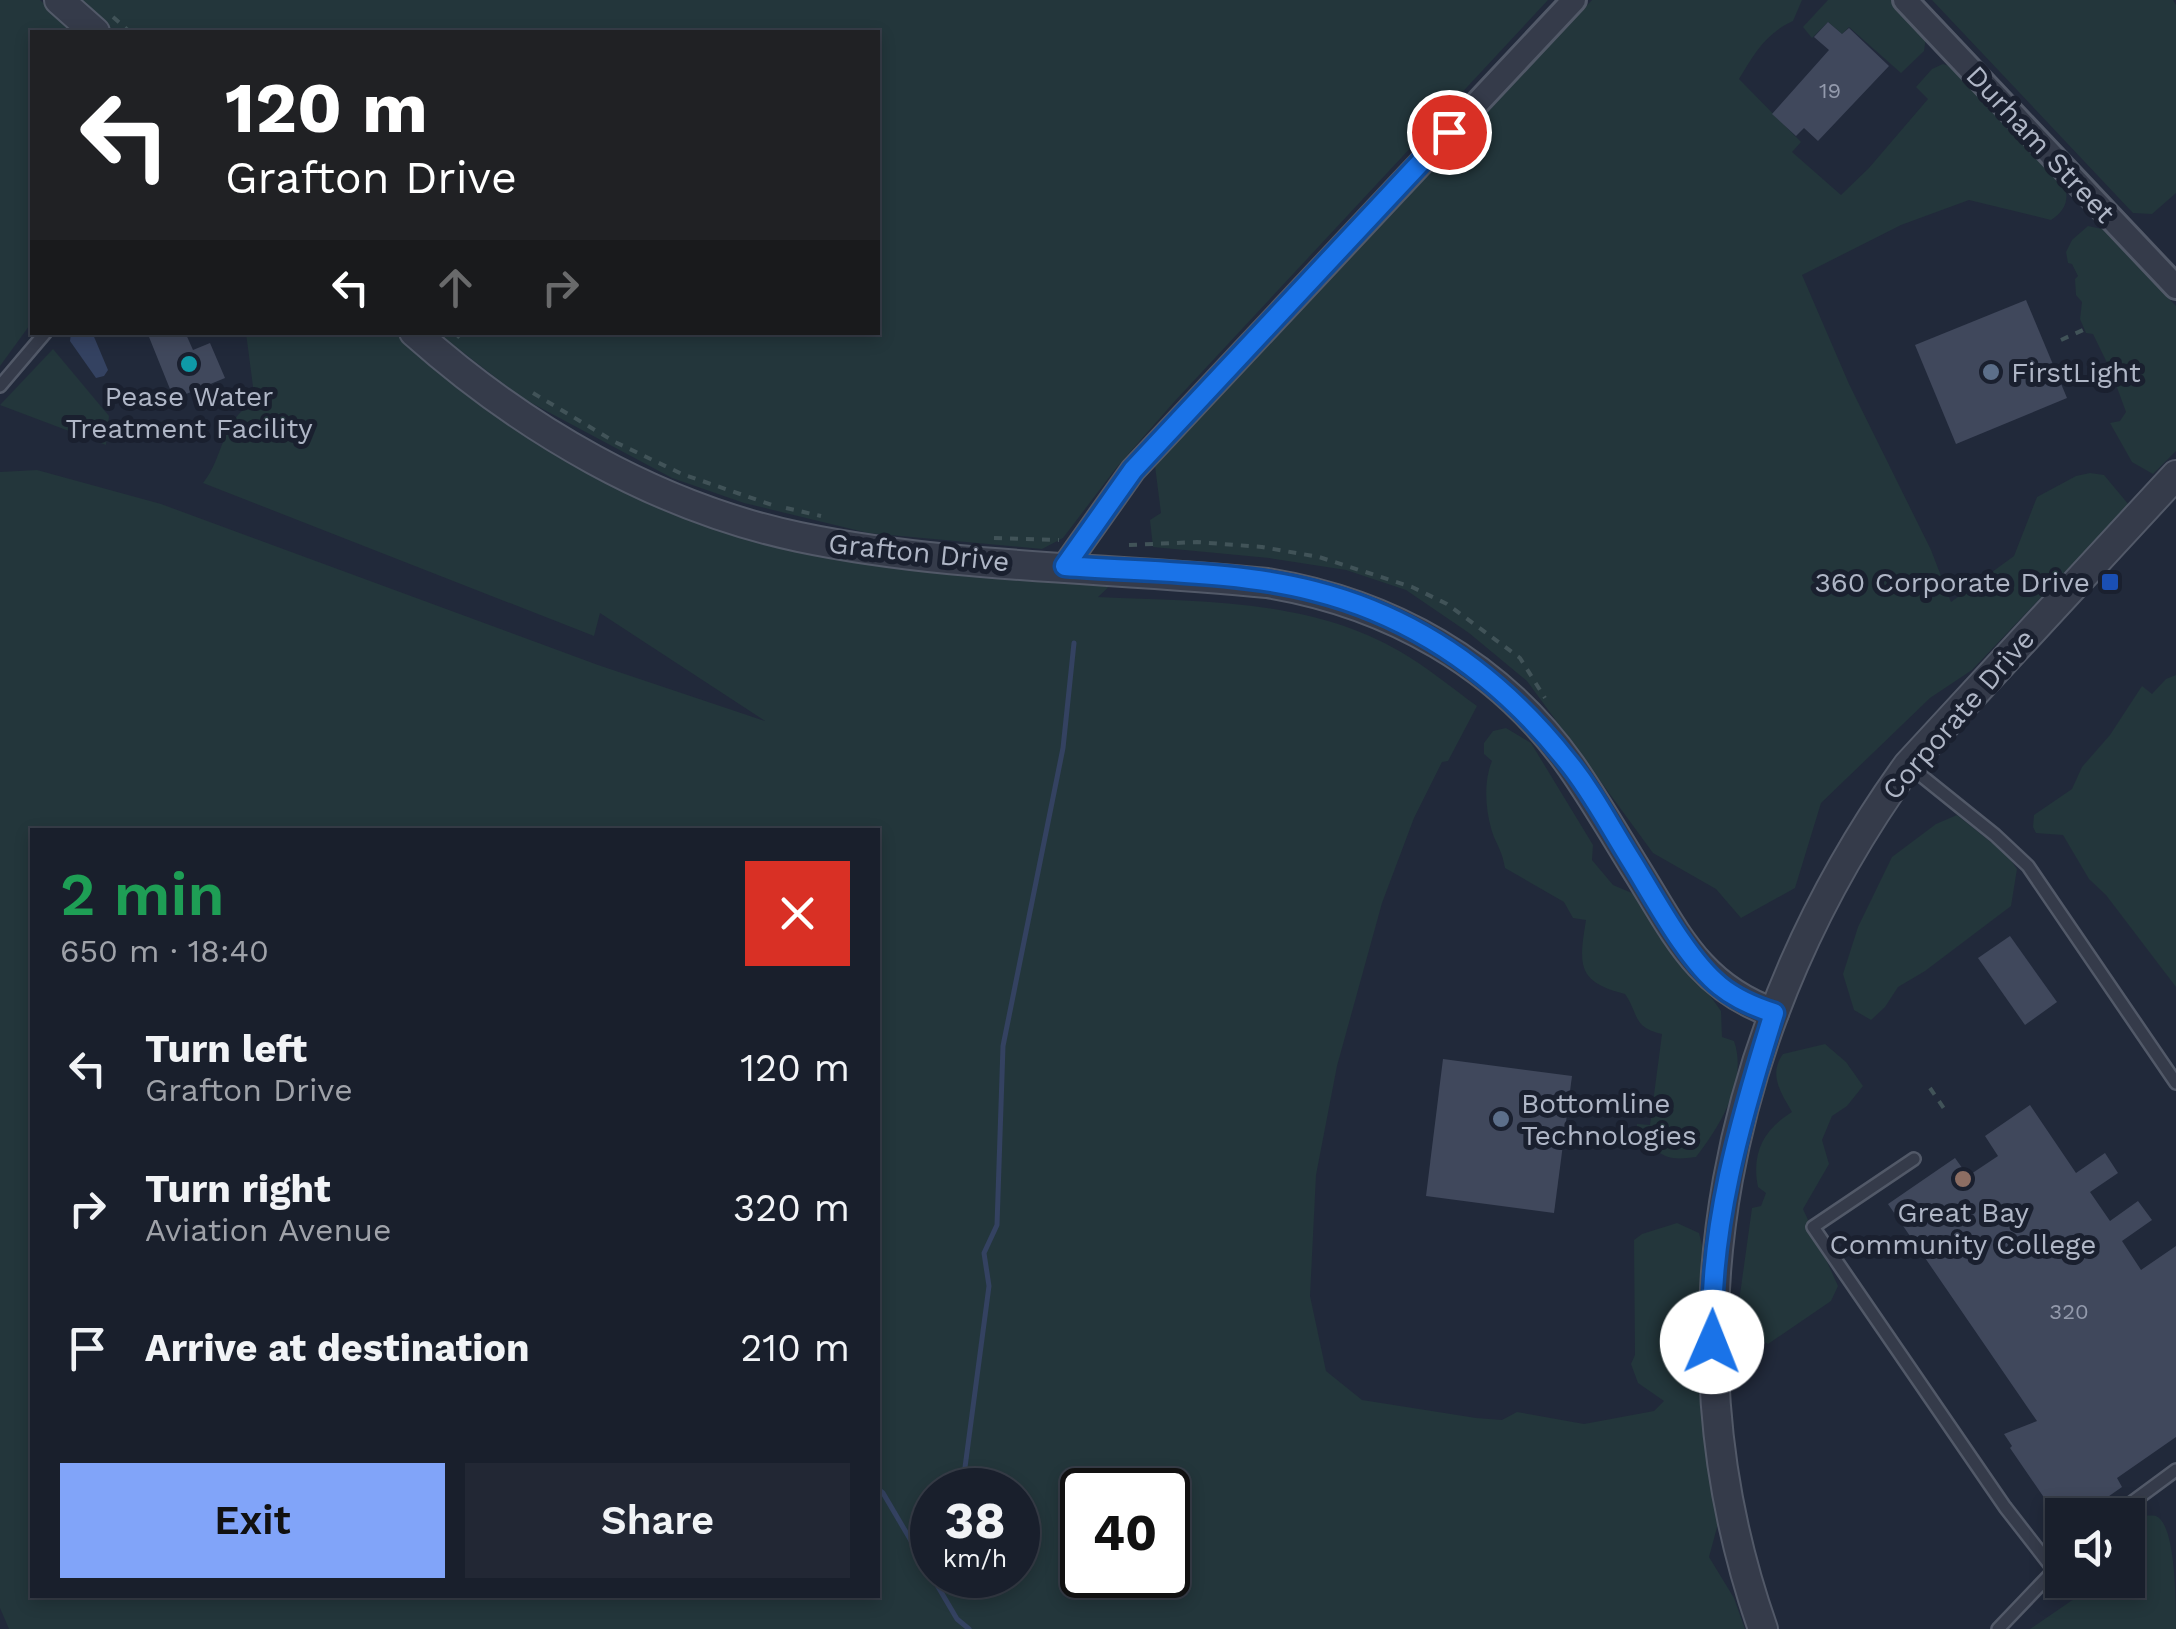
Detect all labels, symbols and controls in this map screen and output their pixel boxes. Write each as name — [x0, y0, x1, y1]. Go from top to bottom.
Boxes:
street label: Durham Street — [1959, 59, 2122, 230]
text: 120 m — [225, 67, 428, 149]
icon: left — [60, 70, 190, 200]
house number: 19 — [1819, 78, 1841, 103]
pin — [1407, 90, 1492, 175]
icon: arrive — [1422, 105, 1477, 160]
text: Grafton Drive — [225, 151, 517, 204]
icon: left — [323, 260, 378, 315]
icon: ahead — [428, 260, 483, 315]
icon: right — [533, 260, 588, 315]
marker: Pease Water Treatment Facility — [178, 353, 200, 375]
place label: FirstLight — [2011, 356, 2141, 389]
marker: FirstLight — [1980, 361, 2002, 383]
place label: Pease Water Treatment Facility — [65, 380, 313, 445]
street label: Grafton Drive — [827, 527, 1011, 578]
place label: 360 Corporate Drive — [1815, 566, 2090, 599]
marker: 360 Corporate Drive — [2099, 571, 2121, 593]
street label: Corporate Drive — [1875, 622, 2041, 806]
text: 2 min — [60, 859, 225, 930]
button: close — [745, 861, 850, 966]
text: 650 m · 18:40 — [60, 932, 269, 970]
text: Turn left — [145, 1027, 307, 1071]
icon: left — [60, 1041, 115, 1096]
text: 120 m — [740, 1046, 850, 1090]
text: Grafton Drive — [145, 1071, 353, 1109]
place label: Bottomline Technologies — [1521, 1087, 1697, 1152]
marker: Bottomline Technologies — [1490, 1108, 1512, 1130]
text: Turn right — [145, 1167, 331, 1211]
marker: Great Bay Community College — [1952, 1168, 1974, 1190]
icon: right — [60, 1181, 115, 1236]
text: 320 m — [733, 1186, 850, 1230]
place label: Great Bay Community College — [1830, 1196, 2096, 1261]
text: Aviation Avenue — [145, 1211, 391, 1249]
position arrow — [1660, 1290, 1764, 1394]
house number: 320 — [2049, 1299, 2089, 1324]
icon: arrive — [60, 1321, 115, 1376]
text: Arrive at destination — [145, 1326, 530, 1370]
text: 210 m — [740, 1326, 850, 1370]
button: Exit — [60, 1463, 445, 1578]
button: Share — [465, 1463, 850, 1578]
speed limit sign: 40 — [1060, 1468, 1190, 1598]
text: 38 — [945, 1491, 1006, 1550]
map controls — [2045, 1498, 2145, 1598]
button: sound — [2045, 1498, 2145, 1598]
text: km/h — [943, 1544, 1007, 1573]

